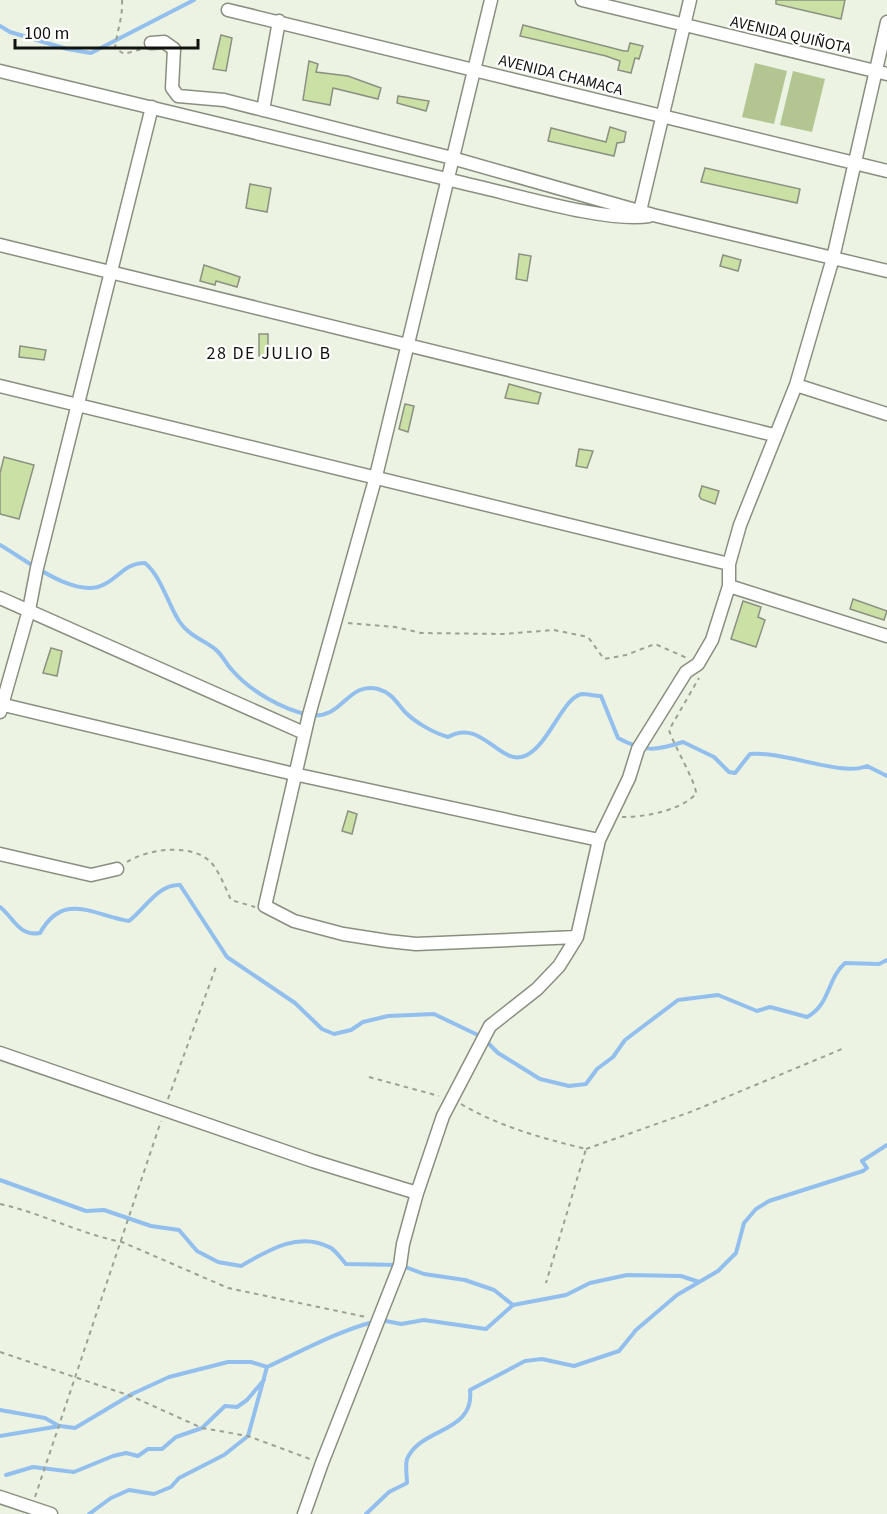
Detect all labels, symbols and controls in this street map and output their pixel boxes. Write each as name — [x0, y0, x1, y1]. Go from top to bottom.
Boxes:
street label: AVENIDA QUIÑOTA — [728, 10, 854, 60]
scale bar — [15, 12, 198, 50]
text: 100 m — [24, 21, 69, 46]
street label: AVENIDA CHAMACA — [496, 49, 626, 101]
district label: 28 DE JULIO B — [207, 341, 332, 366]

